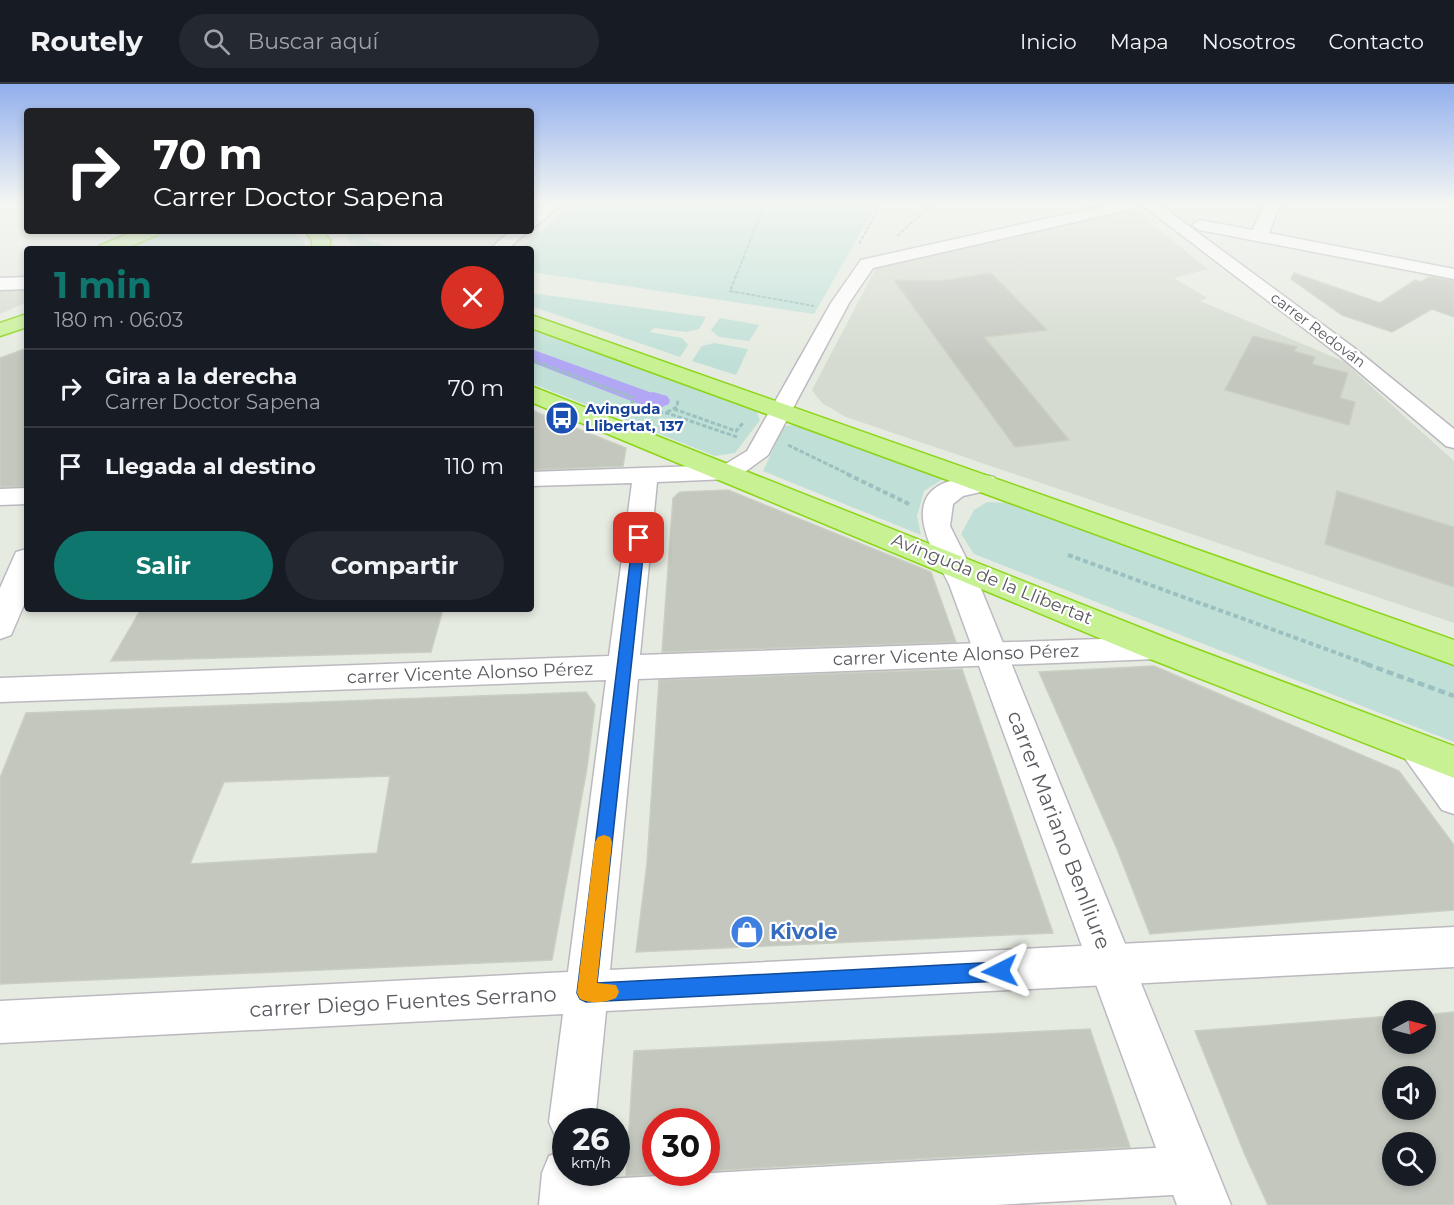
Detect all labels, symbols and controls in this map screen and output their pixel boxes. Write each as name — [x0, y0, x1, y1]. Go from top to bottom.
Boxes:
search box — [179, 14, 599, 68]
text: Routely — [30, 24, 143, 58]
icon: search — [200, 25, 233, 58]
text: Buscar aquí — [248, 28, 378, 55]
text: Inicio — [1020, 29, 1077, 54]
text: Mapa — [1110, 29, 1169, 54]
text: Nosotros — [1202, 29, 1295, 54]
text: Contacto — [1328, 29, 1424, 54]
text: 70 m — [153, 128, 263, 180]
icon: right — [54, 132, 132, 210]
text: Carrer Doctor Sapena — [153, 180, 444, 213]
text: 1 min — [54, 263, 152, 307]
button: close — [441, 266, 504, 329]
street label: carrer Redován — [1267, 288, 1370, 372]
text: 180 m · 06:03 — [54, 308, 183, 332]
text: Gira a la derecha — [105, 363, 297, 390]
icon: right — [54, 372, 87, 405]
text: 70 m — [448, 375, 504, 402]
text: Carrer Doctor Sapena — [105, 390, 321, 414]
place label: Avinguda Llibertat, 137 — [584, 399, 684, 435]
bus stop icon: Avinguda Llibertat, 137 — [544, 400, 580, 436]
icon: arrive — [54, 450, 87, 483]
text: Llegada al destino — [105, 453, 316, 480]
text: 110 m — [444, 453, 504, 480]
pin — [613, 512, 664, 563]
icon: arrive — [622, 521, 655, 554]
street label: Avinguda de la Llibertat — [888, 529, 1096, 629]
button: Salir — [54, 531, 273, 600]
button: Compartir — [285, 531, 504, 600]
street label: carrer Vicente Alonso Pérez — [832, 640, 1080, 670]
street label: carrer Vicente Alonso Pérez — [346, 658, 594, 688]
street label: carrer Mariano Benlliure — [1002, 707, 1117, 953]
shop icon: Kivole — [729, 914, 765, 950]
place label: Kivole — [770, 919, 837, 944]
position arrow — [968, 939, 1032, 1003]
street label: carrer Diego Fuentes Serrano — [249, 981, 557, 1022]
north arrow — [1382, 1000, 1436, 1054]
map controls — [1382, 1000, 1436, 1186]
button: sound — [1382, 1066, 1436, 1120]
speed limit sign: 30 — [642, 1108, 720, 1186]
text: 26 — [573, 1121, 609, 1158]
button: search — [1382, 1132, 1436, 1186]
text: km/h — [571, 1153, 611, 1172]

